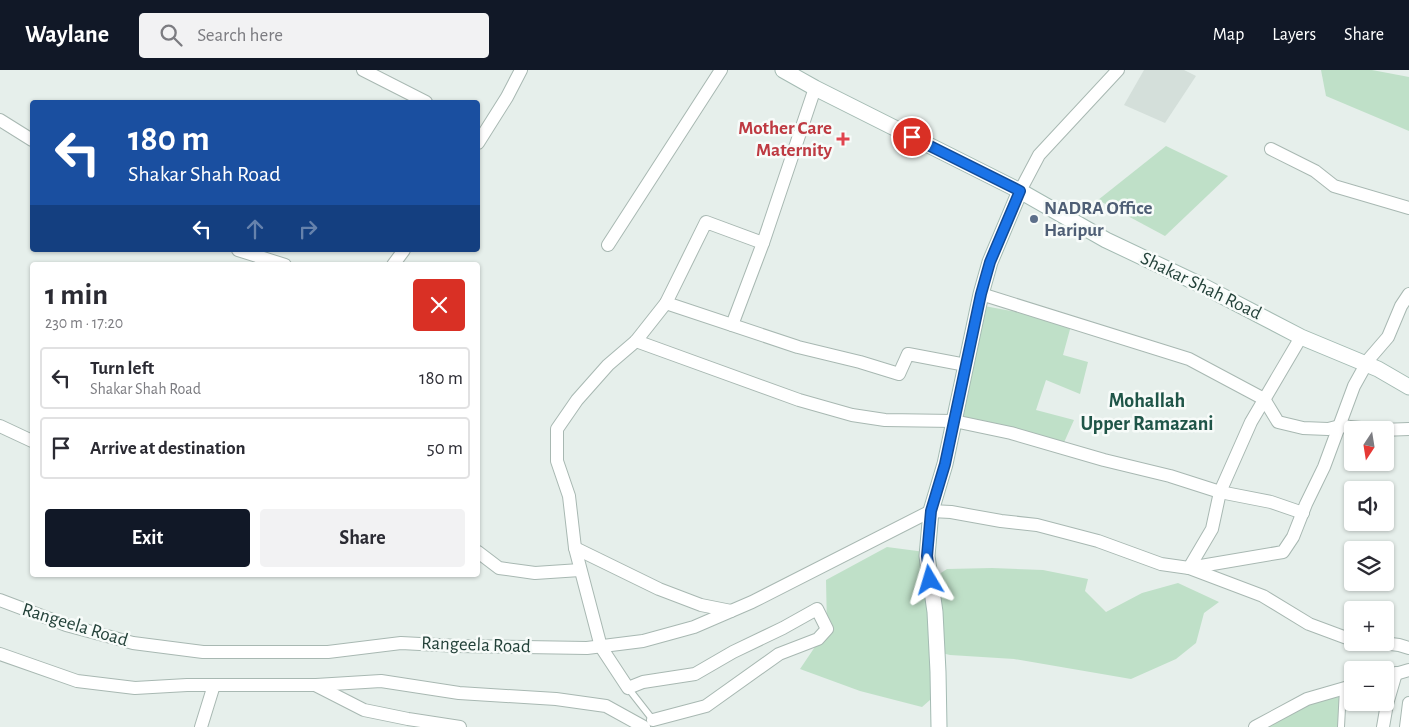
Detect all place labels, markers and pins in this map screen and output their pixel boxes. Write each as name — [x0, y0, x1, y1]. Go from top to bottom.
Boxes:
pin — [891, 116, 933, 158]
place label: Mother Care Maternity — [738, 119, 833, 160]
marker: Mother Care Maternity — [836, 132, 850, 146]
place label: NADRA Office Haripur — [1044, 199, 1153, 240]
marker: NADRA Office Haripur — [1028, 213, 1040, 225]

